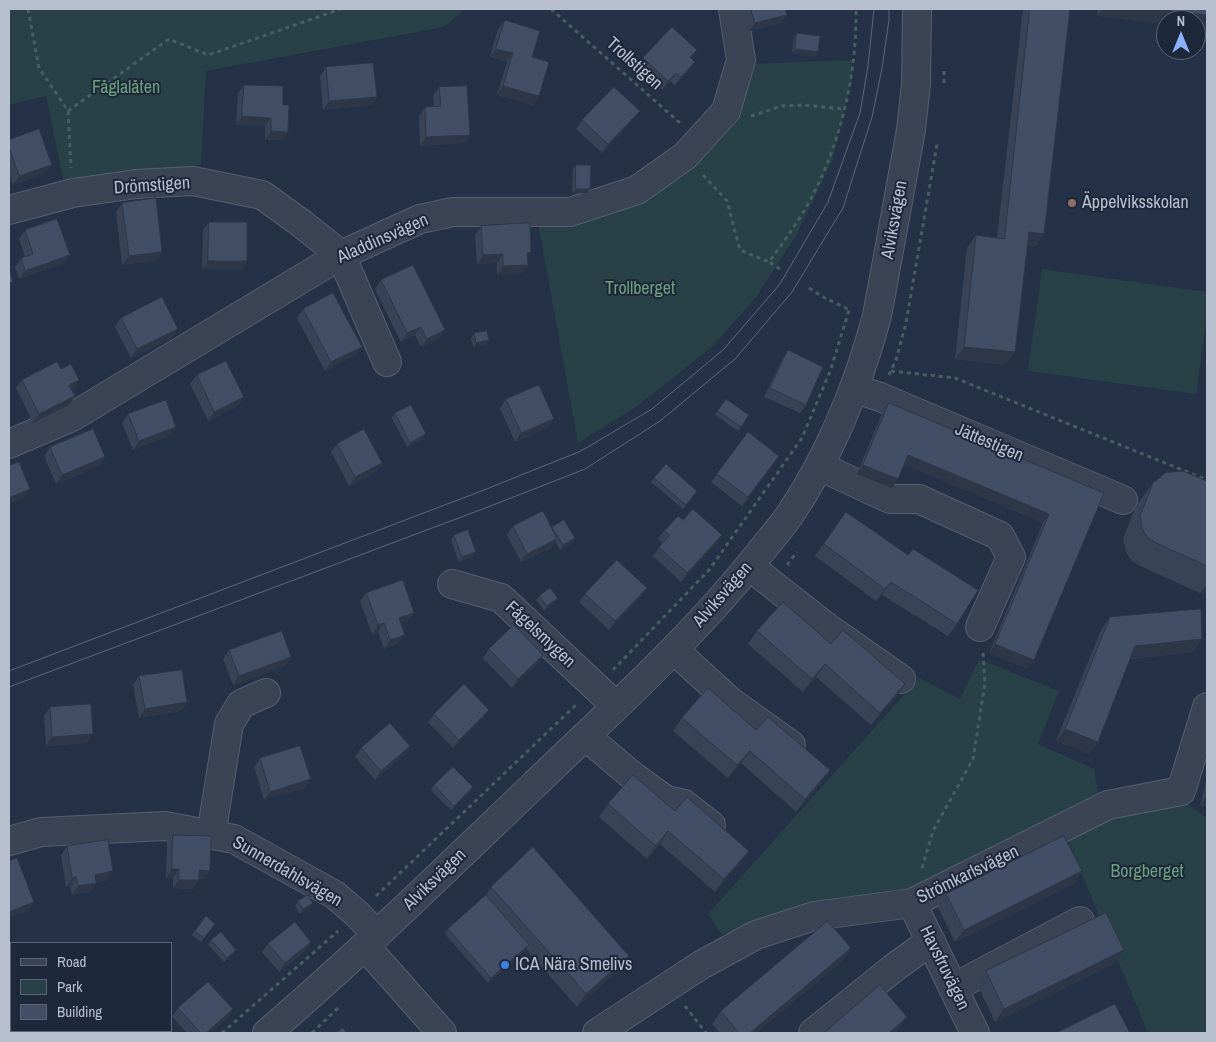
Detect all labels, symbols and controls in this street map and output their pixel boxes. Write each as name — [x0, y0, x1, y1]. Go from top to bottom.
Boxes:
north arrow — [1156, 10, 1206, 60]
text: N — [1177, 12, 1185, 30]
street label: Trollstigen — [601, 33, 667, 95]
park label: Fåglalåten — [92, 77, 160, 99]
street label: Drömstigen — [113, 173, 191, 199]
street label: Alviksvägen — [877, 179, 913, 261]
place label: Äppelviksskolan — [1082, 192, 1189, 214]
marker: Äppelviksskolan — [1066, 197, 1078, 209]
street label: Aladdinsvägen — [334, 209, 432, 269]
park label: Trollberget — [605, 278, 675, 300]
street label: Jättestigen — [952, 419, 1026, 467]
street label: Alviksvägen — [689, 558, 757, 632]
street label: Fågelsmygen — [501, 597, 579, 673]
street label: Sunnerdahlsvägen — [228, 832, 346, 912]
street label: Strömkarlsvägen — [914, 841, 1022, 909]
street label: Alviksvägen — [399, 845, 471, 915]
park label: Borgberget — [1110, 861, 1184, 883]
street label: Havsfruvägen — [914, 922, 974, 1014]
legend — [10, 942, 172, 1032]
text: Road — [57, 951, 86, 972]
place label: ICA Nära Smelivs — [515, 954, 632, 976]
marker: ICA Nära Smelivs — [499, 959, 511, 971]
text: Park — [57, 976, 82, 997]
text: Building — [57, 1001, 102, 1022]

